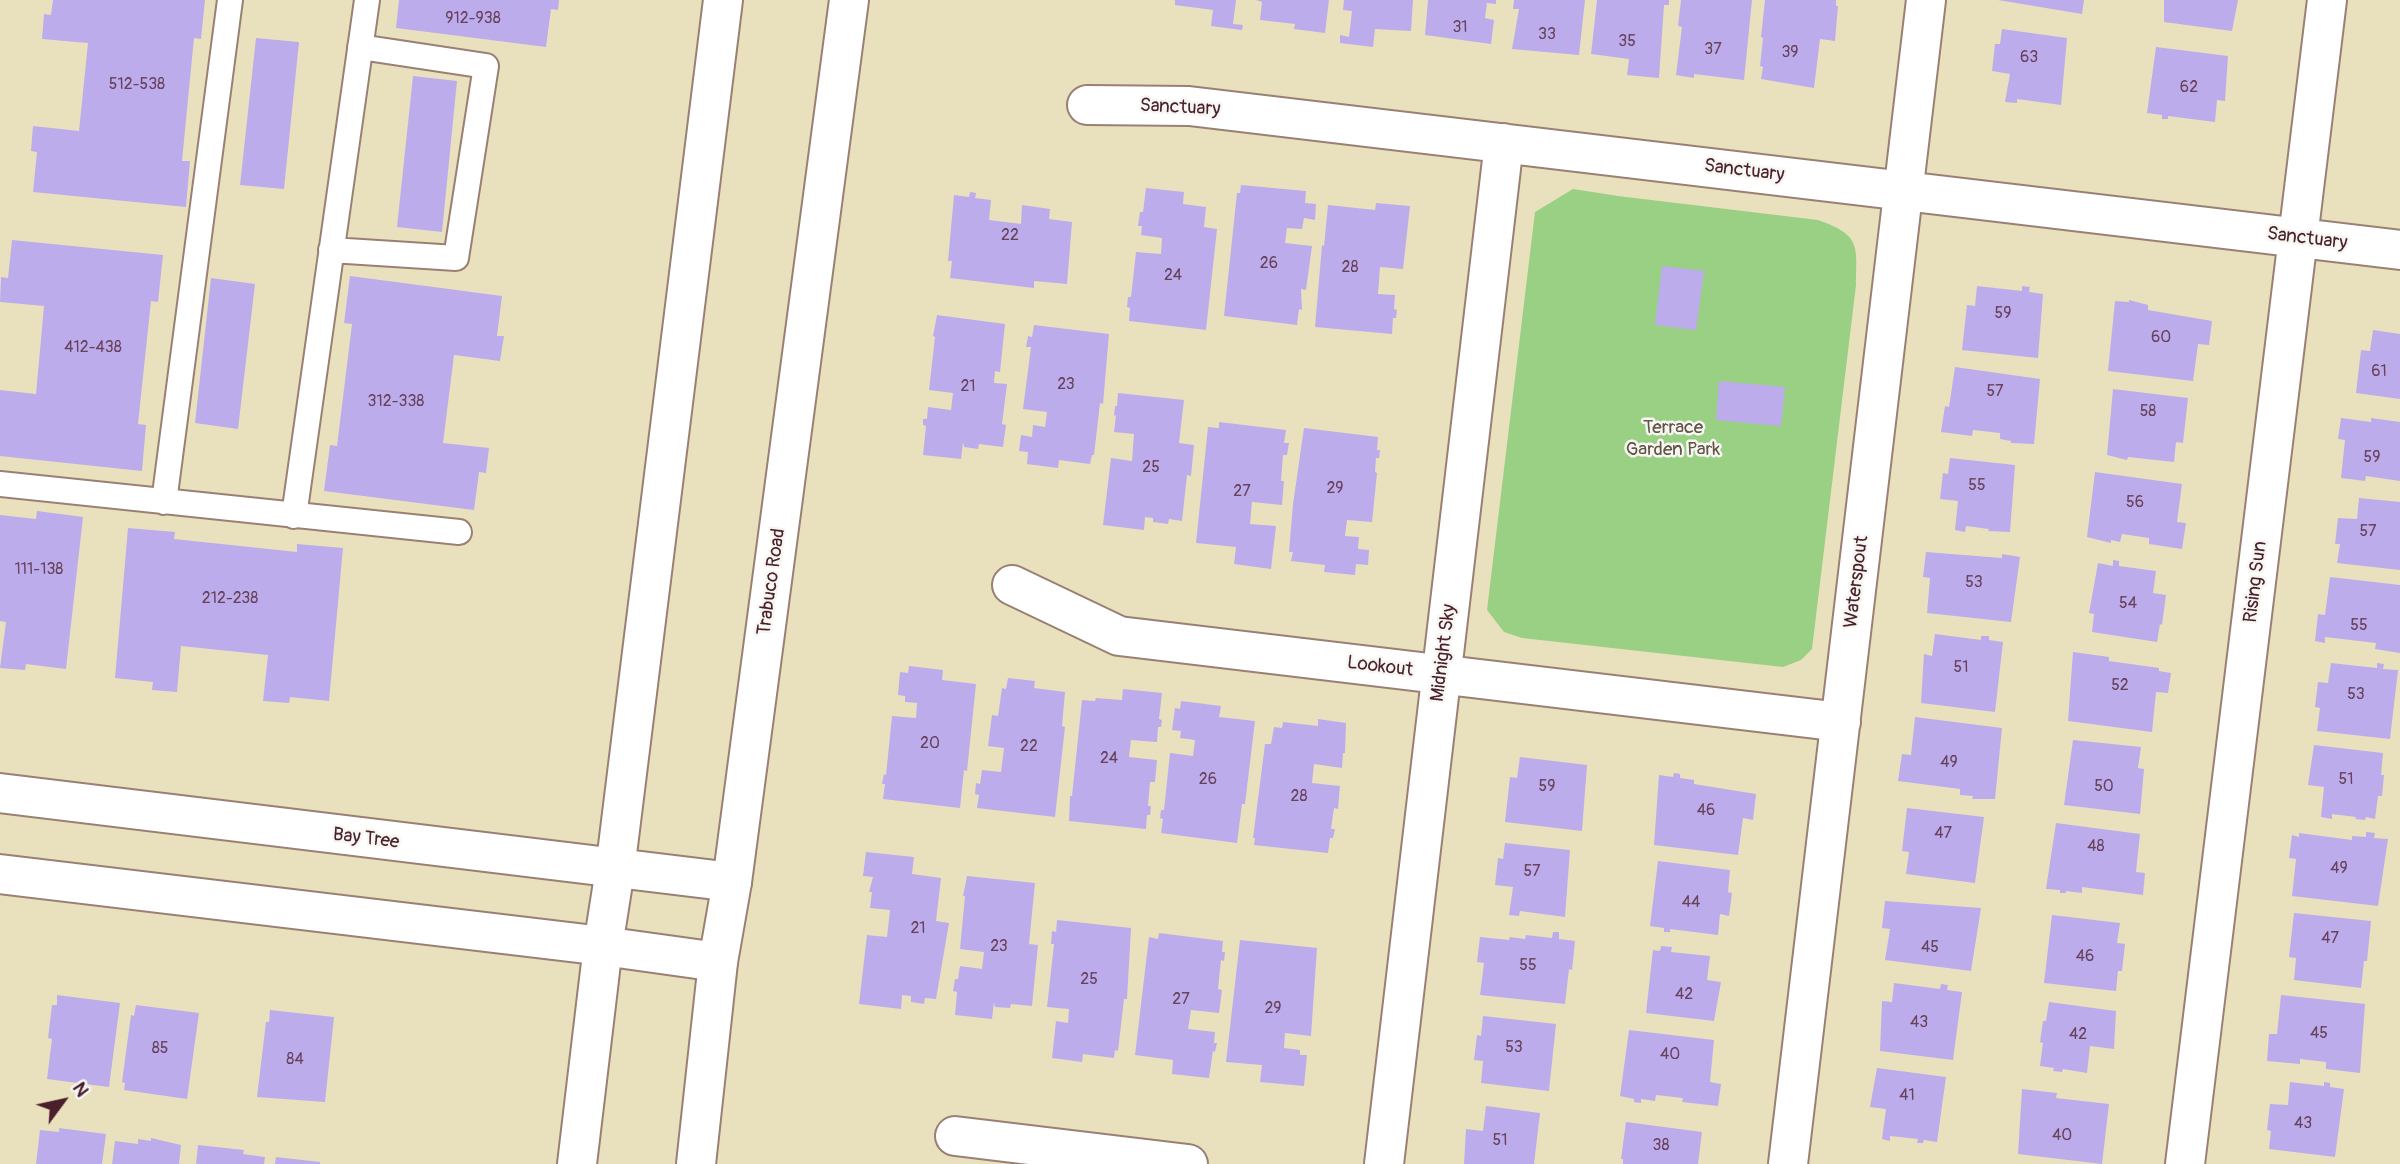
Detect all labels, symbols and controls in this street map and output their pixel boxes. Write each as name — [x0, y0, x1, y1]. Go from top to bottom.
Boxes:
house number: 912-938 — [445, 9, 501, 29]
house number: 31 — [1452, 18, 1468, 38]
house number: 33 — [1538, 25, 1556, 45]
house number: 35 — [1618, 32, 1636, 52]
house number: 37 — [1704, 40, 1722, 60]
house number: 39 — [1781, 43, 1799, 63]
house number: 63 — [2020, 48, 2038, 68]
house number: 512-538 — [109, 75, 165, 95]
house number: 62 — [2180, 78, 2198, 98]
street label: Sanctuary — [1139, 95, 1221, 121]
street label: Sanctuary — [1703, 155, 1785, 187]
street label: Sanctuary — [2266, 223, 2348, 255]
house number: 22 — [1001, 226, 1019, 246]
house number: 26 — [1260, 254, 1278, 274]
house number: 28 — [1341, 258, 1359, 278]
house number: 24 — [1164, 266, 1182, 286]
house number: 59 — [1995, 304, 2011, 324]
house number: 60 — [2151, 328, 2171, 348]
house number: 412-438 — [64, 338, 122, 358]
house number: 61 — [2371, 362, 2387, 382]
house number: 23 — [1057, 375, 1075, 395]
house number: 21 — [960, 377, 976, 397]
house number: 57 — [1986, 382, 2004, 402]
house number: 312-338 — [368, 392, 424, 412]
house number: 58 — [2140, 402, 2156, 422]
park label: Terrace Garden Park — [1626, 417, 1720, 461]
house number: 59 — [2364, 448, 2380, 468]
house number: 25 — [1142, 458, 1160, 478]
house number: 55 — [1968, 476, 1986, 496]
house number: 29 — [1326, 479, 1344, 499]
house number: 27 — [1233, 482, 1251, 502]
house number: 56 — [2126, 493, 2144, 513]
house number: 57 — [2359, 522, 2377, 542]
street label: Trabuco Road — [753, 527, 791, 637]
street label: Waterspout — [1840, 534, 1874, 630]
street label: Rising Sun — [2240, 540, 2272, 624]
house number: 111-138 — [15, 560, 63, 580]
house number: 53 — [1965, 573, 1983, 593]
house number: 212-238 — [202, 589, 258, 609]
house number: 54 — [2119, 594, 2137, 614]
street label: Midnight Sky — [1427, 603, 1461, 703]
house number: 55 — [2350, 616, 2368, 636]
street label: Lookout — [1346, 652, 1414, 682]
house number: 51 — [1954, 658, 1968, 678]
house number: 52 — [2111, 676, 2129, 696]
house number: 53 — [2347, 685, 2365, 705]
house number: 20 — [920, 734, 940, 754]
house number: 22 — [1020, 737, 1038, 757]
house number: 24 — [1100, 749, 1118, 769]
house number: 49 — [1940, 753, 1958, 773]
house number: 26 — [1199, 770, 1217, 790]
house number: 51 — [2339, 770, 2353, 790]
house number: 59 — [1539, 777, 1555, 797]
house number: 50 — [2094, 777, 2114, 797]
house number: 28 — [1290, 787, 1308, 807]
house number: 46 — [1697, 801, 1715, 821]
street label: Bay Tree — [331, 824, 401, 854]
house number: 47 — [1934, 824, 1952, 844]
house number: 48 — [2087, 837, 2105, 857]
house number: 49 — [2330, 859, 2348, 879]
house number: 57 — [1523, 862, 1541, 882]
house number: 44 — [1682, 893, 1700, 913]
house number: 21 — [910, 919, 926, 939]
house number: 47 — [2321, 929, 2339, 949]
house number: 23 — [990, 937, 1008, 957]
house number: 45 — [1921, 938, 1939, 958]
house number: 46 — [2076, 947, 2094, 967]
house number: 55 — [1519, 956, 1537, 976]
house number: 25 — [1080, 970, 1098, 990]
house number: 42 — [1675, 985, 1693, 1005]
house number: 27 — [1172, 990, 1190, 1010]
house number: 29 — [1264, 999, 1282, 1019]
house number: 43 — [1910, 1013, 1928, 1033]
house number: 45 — [2310, 1024, 2328, 1044]
house number: 42 — [2069, 1025, 2087, 1045]
house number: 53 — [1505, 1038, 1523, 1058]
house number: 85 — [152, 1039, 168, 1059]
house number: 40 — [1660, 1045, 1680, 1065]
house number: 84 — [286, 1050, 304, 1070]
north arrow — [28, 1066, 98, 1136]
text: N — [67, 1078, 94, 1101]
house number: 41 — [1899, 1086, 1915, 1106]
house number: 43 — [2294, 1114, 2312, 1134]
house number: 40 — [2052, 1126, 2072, 1146]
house number: 51 — [1493, 1131, 1507, 1151]
house number: 38 — [1653, 1136, 1669, 1156]

